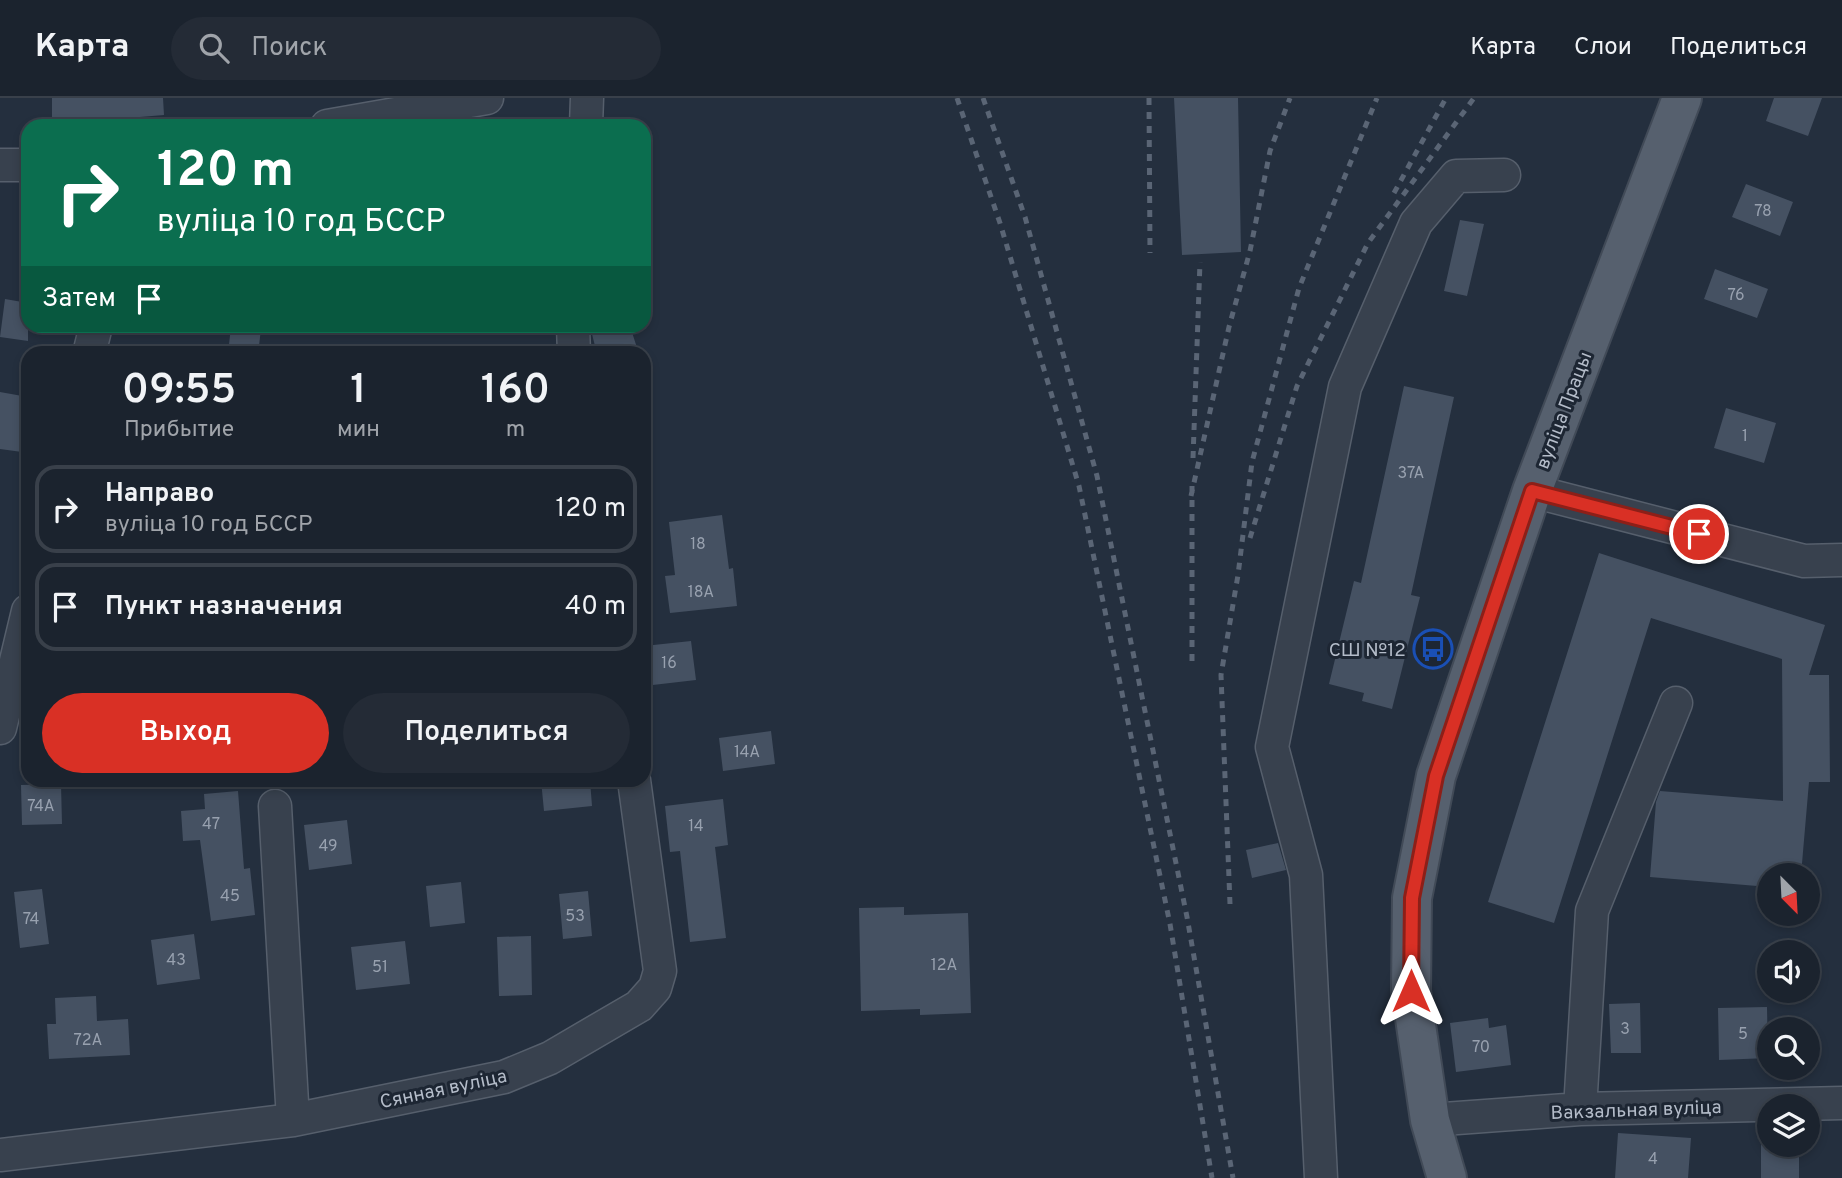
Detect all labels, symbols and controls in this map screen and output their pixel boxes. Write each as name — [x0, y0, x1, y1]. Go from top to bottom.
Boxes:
search box — [171, 17, 661, 80]
text: Карта — [35, 27, 129, 69]
icon: search — [195, 29, 233, 67]
text: Поиск — [251, 32, 327, 65]
text: Карта — [1470, 33, 1536, 63]
text: Слои — [1574, 33, 1632, 63]
text: Поделиться — [1670, 33, 1807, 63]
text: 120 m — [157, 142, 294, 204]
icon: right — [42, 147, 133, 238]
house number: 78 — [1754, 202, 1772, 222]
text: вуліца 10 год БССР — [157, 203, 446, 243]
icon: arrive — [130, 280, 168, 318]
text: Затем — [42, 283, 116, 316]
house number: 76 — [1727, 286, 1745, 306]
street label: вуліца Працы — [1531, 349, 1598, 473]
text: 09:55 — [122, 365, 236, 418]
text: 1 — [350, 365, 367, 418]
text: 160 — [481, 365, 550, 418]
text: Прибытие — [124, 416, 234, 445]
text: мин — [337, 416, 380, 445]
text: m — [506, 416, 525, 445]
house number: 1 — [1742, 427, 1748, 447]
house number: 37А — [1398, 464, 1425, 484]
text: Направо — [105, 478, 214, 511]
icon: right — [46, 490, 84, 528]
text: 120 m — [556, 493, 626, 526]
pin — [1669, 504, 1729, 564]
text: вуліца 10 год БССР — [105, 511, 312, 540]
icon: arrive — [1680, 515, 1718, 553]
house number: 18 — [690, 535, 706, 555]
house number: 18А — [688, 583, 714, 603]
icon: arrive — [46, 588, 84, 626]
text: Пункт назначения — [105, 591, 343, 624]
text: 40 m — [565, 591, 626, 624]
bus stop icon: СШ №12 — [1412, 628, 1454, 670]
place label: СШ №12 — [1329, 639, 1406, 663]
house number: 16 — [661, 654, 677, 674]
button: Выход — [42, 693, 329, 773]
button: Поделиться — [343, 693, 630, 773]
house number: 14А — [734, 743, 760, 763]
house number: 74А — [27, 797, 55, 817]
house number: 47 — [202, 815, 220, 835]
house number: 14 — [688, 817, 704, 837]
house number: 49 — [318, 837, 338, 857]
north arrow — [1757, 863, 1820, 926]
map controls — [1757, 863, 1820, 1157]
house number: 45 — [220, 887, 240, 907]
house number: 53 — [565, 907, 585, 927]
house number: 74 — [23, 910, 39, 930]
button: sound — [1757, 940, 1820, 1003]
house number: 43 — [166, 951, 186, 971]
position arrow — [1374, 954, 1448, 1028]
house number: 12А — [931, 956, 957, 976]
house number: 51 — [372, 958, 388, 978]
button: search — [1757, 1017, 1820, 1080]
house number: 3 — [1620, 1020, 1630, 1040]
house number: 5 — [1738, 1025, 1748, 1045]
house number: 72А — [74, 1031, 103, 1051]
house number: 70 — [1472, 1038, 1490, 1058]
street label: Сянная вуліца — [378, 1065, 509, 1115]
button: layers — [1757, 1094, 1820, 1157]
street label: Вакзальная вуліца — [1550, 1096, 1722, 1126]
house number: 4 — [1648, 1150, 1658, 1170]

